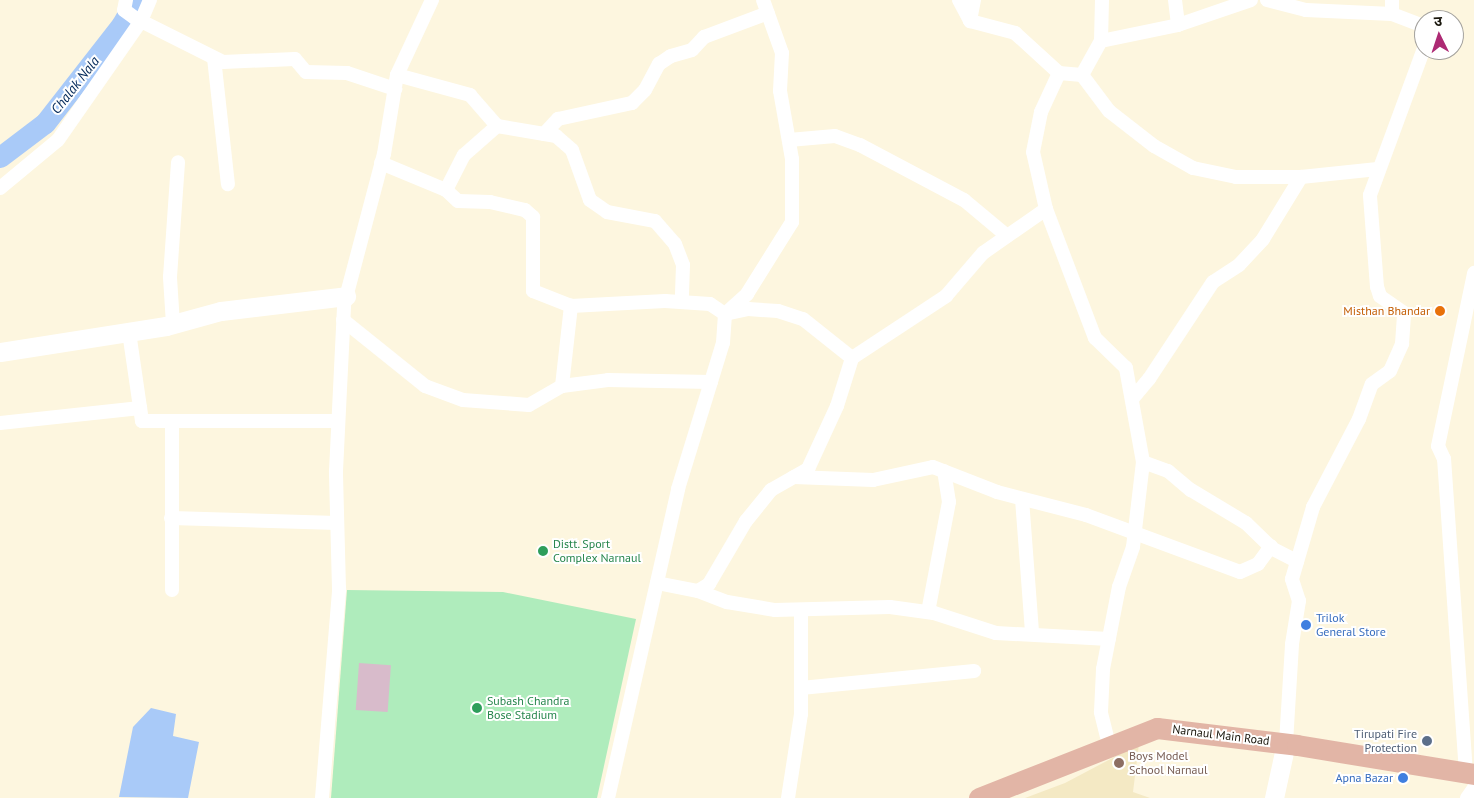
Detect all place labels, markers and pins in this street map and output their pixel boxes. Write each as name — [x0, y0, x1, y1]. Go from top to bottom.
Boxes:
place label: Misthan Bhandar — [1343, 304, 1430, 318]
marker: Misthan Bhandar — [1434, 305, 1446, 317]
place label: Distt. Sport Complex Narnaul — [553, 537, 641, 565]
marker: Distt. Sport Complex Narnaul — [537, 545, 549, 557]
place label: Trilok General Store — [1316, 611, 1386, 639]
marker: Trilok General Store — [1300, 619, 1312, 631]
place label: Subash Chandra Bose Stadium — [487, 694, 570, 722]
marker: Subash Chandra Bose Stadium — [471, 702, 483, 714]
place label: Tirupati Fire Protection — [1354, 727, 1417, 755]
marker: Tirupati Fire Protection — [1421, 735, 1433, 747]
place label: Boys Model School Narnaul — [1129, 749, 1208, 777]
marker: Boys Model School Narnaul — [1113, 757, 1125, 769]
place label: Apna Bazar — [1335, 771, 1393, 785]
marker: Apna Bazar — [1397, 772, 1409, 784]

